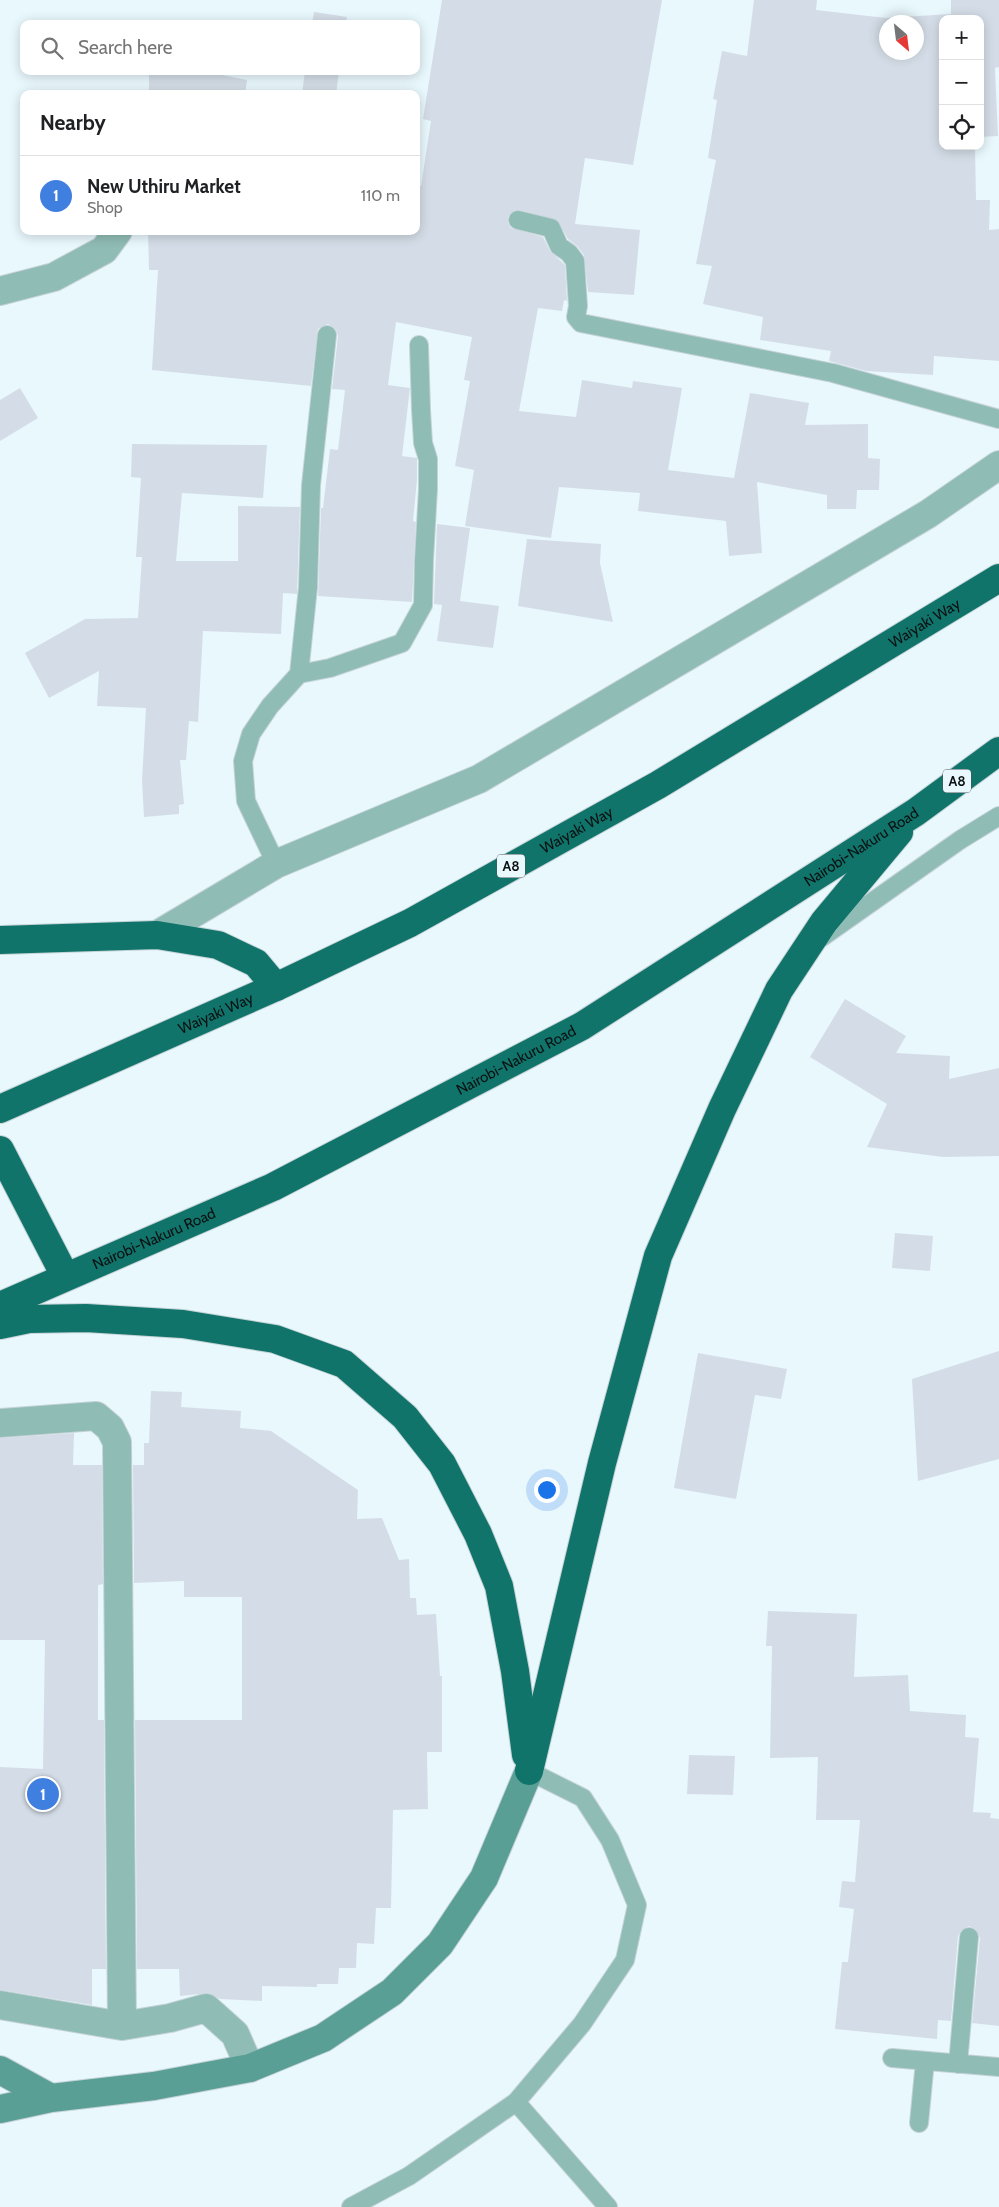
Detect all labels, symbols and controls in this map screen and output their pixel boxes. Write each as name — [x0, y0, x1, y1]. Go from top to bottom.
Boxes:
north arrow — [879, 15, 924, 60]
map controls — [939, 15, 984, 150]
button: + — [939, 15, 984, 60]
search box — [20, 20, 420, 75]
icon: search — [38, 34, 66, 62]
text: Search here — [78, 36, 172, 59]
button: − — [939, 60, 984, 105]
button: locate — [939, 105, 984, 150]
text: Nearby — [40, 110, 106, 135]
text: New Uthiru Market — [87, 175, 241, 198]
text: 1 — [53, 186, 59, 205]
text: 110 m — [361, 186, 400, 205]
text: Shop — [87, 198, 123, 217]
street label: Waiyaki Way — [886, 594, 964, 652]
road number: A8 — [943, 769, 971, 792]
street label: Waiyaki Way — [537, 803, 616, 858]
street label: Nairobi-Nakuru Road — [801, 804, 922, 890]
road number: A8 — [497, 854, 525, 878]
street label: Waiyaki Way — [176, 989, 256, 1038]
street label: Nairobi-Nakuru Road — [453, 1022, 579, 1099]
street label: Nairobi-Nakuru Road — [90, 1204, 218, 1274]
your location — [534, 1477, 560, 1503]
pin: 1 — [27, 1775, 59, 1813]

